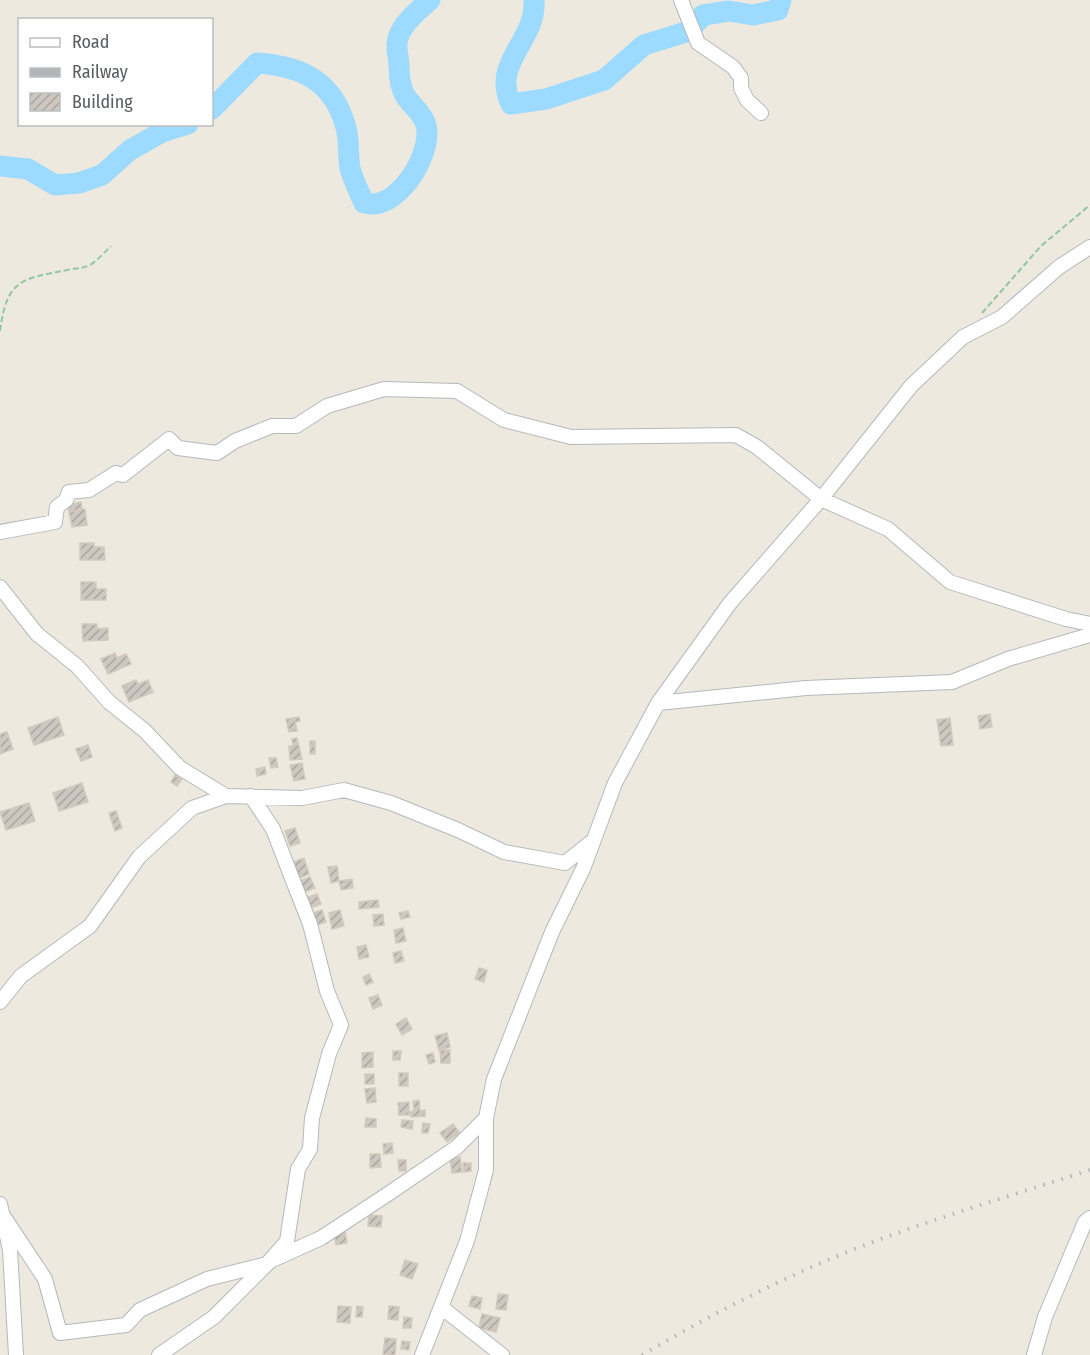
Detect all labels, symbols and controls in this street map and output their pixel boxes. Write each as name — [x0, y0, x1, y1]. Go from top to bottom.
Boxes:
legend — [18, 18, 213, 126]
text: Road — [72, 31, 109, 53]
text: Railway — [72, 61, 128, 83]
text: Building — [72, 91, 133, 113]

